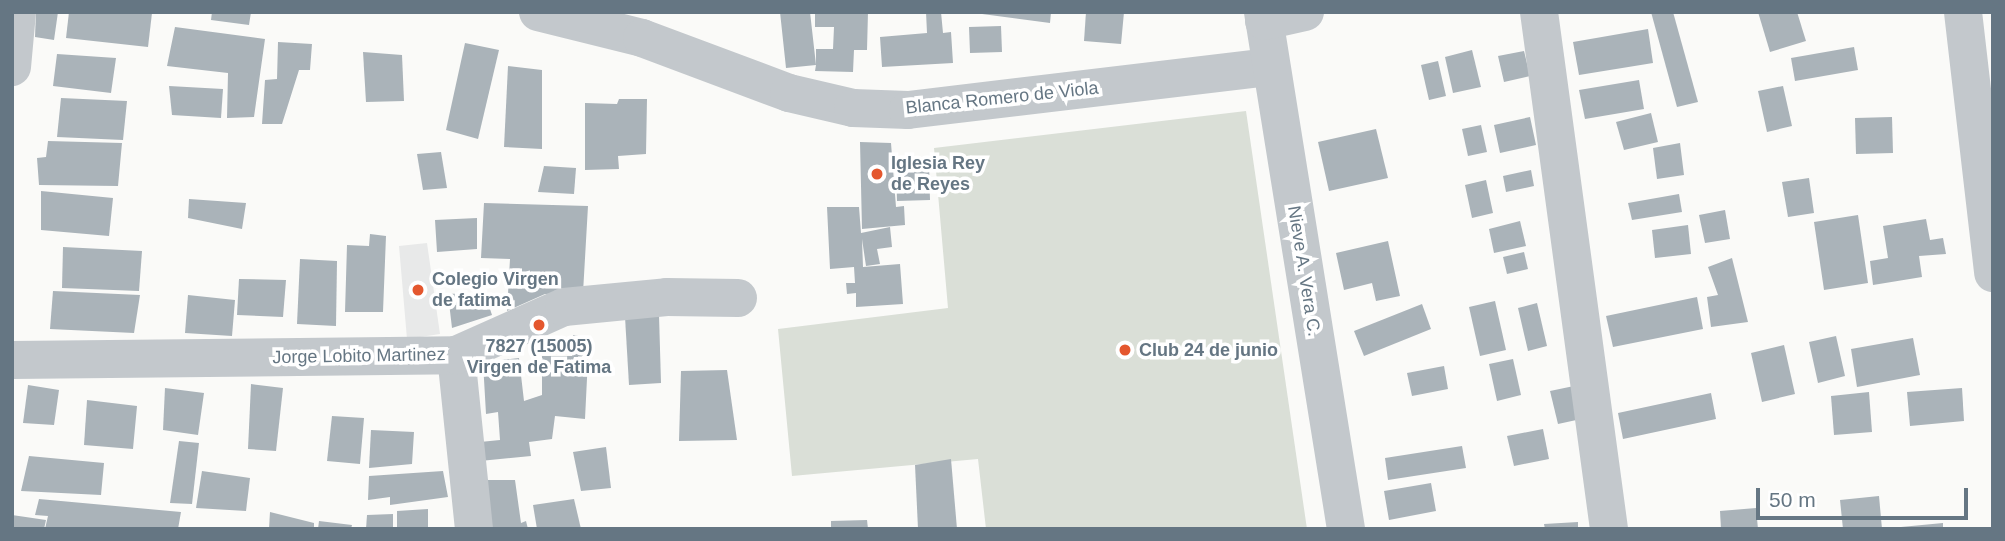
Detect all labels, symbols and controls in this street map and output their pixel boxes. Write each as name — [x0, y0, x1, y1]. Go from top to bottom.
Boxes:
street label: Blanca Romero de Viola — [905, 77, 1099, 119]
place label: Iglesia Rey de Reyes — [891, 153, 985, 196]
marker: Iglesia Rey de Reyes — [869, 166, 885, 182]
street label: Nieve A. Vera C. — [1283, 204, 1325, 338]
place label: Colegio Virgen de fatima — [432, 269, 559, 312]
marker: Colegio Virgen de fatima — [410, 282, 426, 298]
marker: 7827 (15005) Virgen de Fatima — [531, 317, 547, 333]
place label: 7827 (15005) Virgen de Fatima — [467, 336, 611, 378]
place label: Club 24 de junio — [1139, 339, 1278, 361]
marker: Club 24 de junio — [1117, 342, 1133, 358]
street label: Jorge Lobito Martinez — [272, 344, 446, 368]
scale bar — [1760, 475, 1972, 518]
text: 50 m — [1769, 488, 1816, 511]

